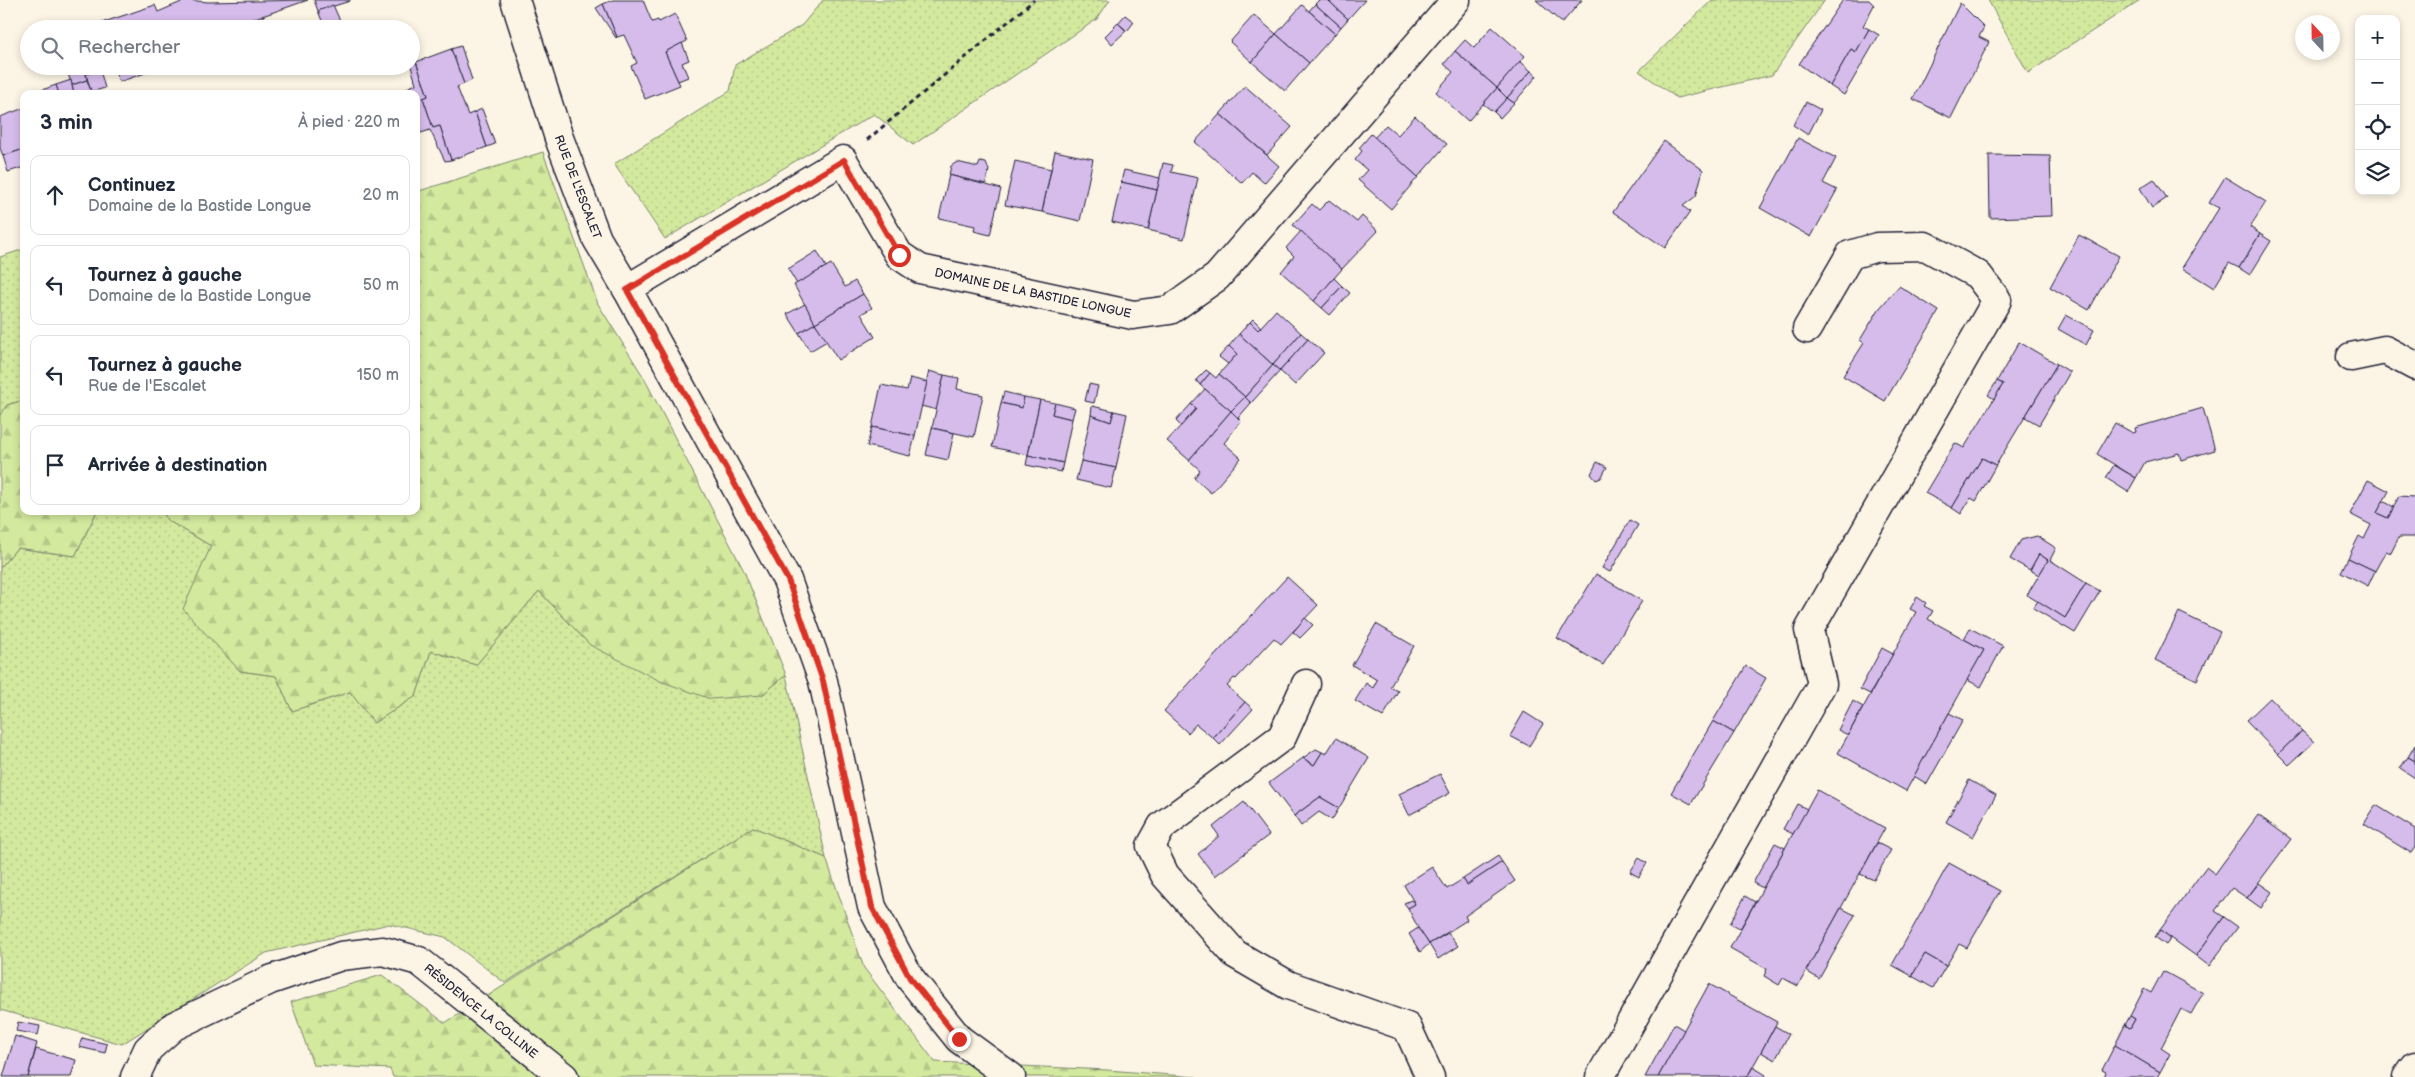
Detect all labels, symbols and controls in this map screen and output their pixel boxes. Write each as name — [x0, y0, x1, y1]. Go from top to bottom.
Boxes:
north arrow — [2295, 15, 2340, 60]
map controls — [2355, 15, 2400, 195]
button: + — [2355, 15, 2400, 60]
search box — [20, 20, 420, 75]
icon: search — [38, 34, 66, 62]
text: Rechercher — [78, 36, 180, 59]
button: − — [2355, 60, 2400, 105]
button: locate — [2355, 105, 2400, 150]
text: 3 min — [40, 110, 93, 135]
text: À pied · 220 m — [298, 113, 400, 132]
street label: RUE DE L'ESCALET — [551, 133, 605, 242]
button: layers — [2355, 150, 2400, 195]
text: Continuez — [88, 174, 175, 197]
icon: ahead — [41, 181, 69, 209]
text: 20 m — [363, 186, 399, 205]
text: Domaine de la Bastide Longue — [88, 197, 311, 216]
route start — [888, 244, 911, 267]
text: Tournez à gauche — [88, 264, 242, 287]
street label: DOMAINE DE LA BASTIDE LONGUE — [933, 265, 1133, 322]
icon: left — [41, 271, 69, 299]
text: 50 m — [363, 276, 399, 295]
text: Domaine de la Bastide Longue — [88, 287, 311, 306]
text: Tournez à gauche — [88, 354, 242, 377]
icon: left — [41, 361, 69, 389]
text: 150 m — [357, 366, 399, 385]
text: Rue de l'Escalet — [88, 377, 206, 396]
icon: arrive — [41, 451, 69, 479]
text: Arrivée à destination — [88, 454, 267, 477]
street label: RÉSIDENCE LA COLLINE — [421, 960, 541, 1062]
route end — [948, 1028, 971, 1051]

